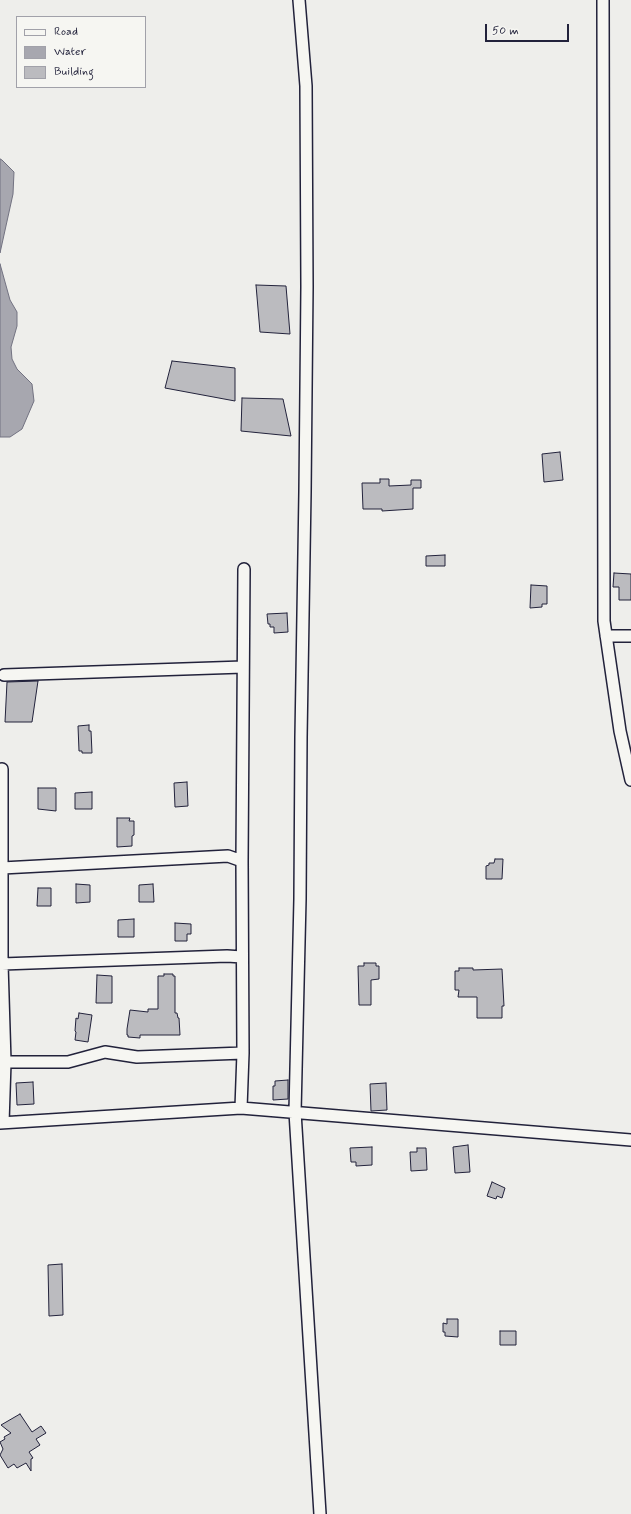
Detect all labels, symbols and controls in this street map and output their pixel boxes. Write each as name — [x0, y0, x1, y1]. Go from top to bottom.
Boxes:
legend — [16, 16, 146, 88]
scale bar — [487, 16, 571, 42]
text: 50 m — [492, 23, 519, 39]
text: Road — [54, 24, 78, 40]
text: Water — [54, 44, 86, 60]
text: Building — [54, 64, 94, 80]

